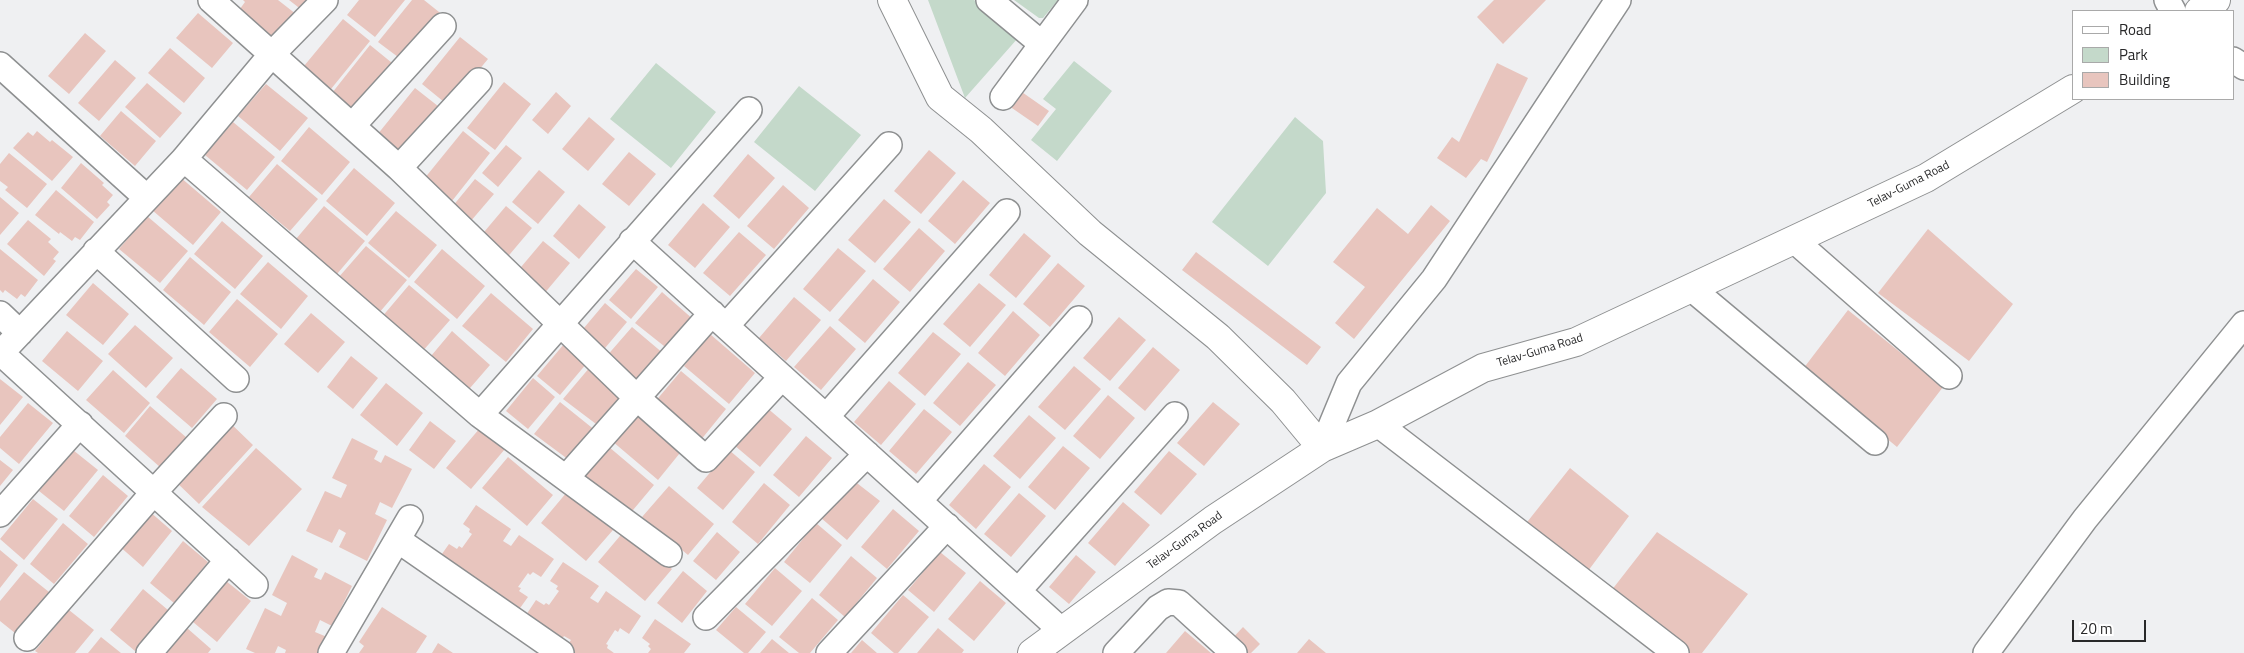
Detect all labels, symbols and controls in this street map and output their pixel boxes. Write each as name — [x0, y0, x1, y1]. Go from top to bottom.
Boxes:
legend — [2072, 10, 2234, 100]
text: Road — [2119, 18, 2151, 41]
text: Park — [2119, 43, 2148, 66]
text: Building — [2119, 68, 2170, 91]
street label: Telav-Guma Road — [1866, 158, 1952, 212]
street label: Telav-Guma Road — [1495, 331, 1585, 371]
street label: Telav-Guma Road — [1145, 509, 1225, 573]
scale bar — [2074, 610, 2148, 642]
text: 20 m — [2080, 617, 2113, 640]

